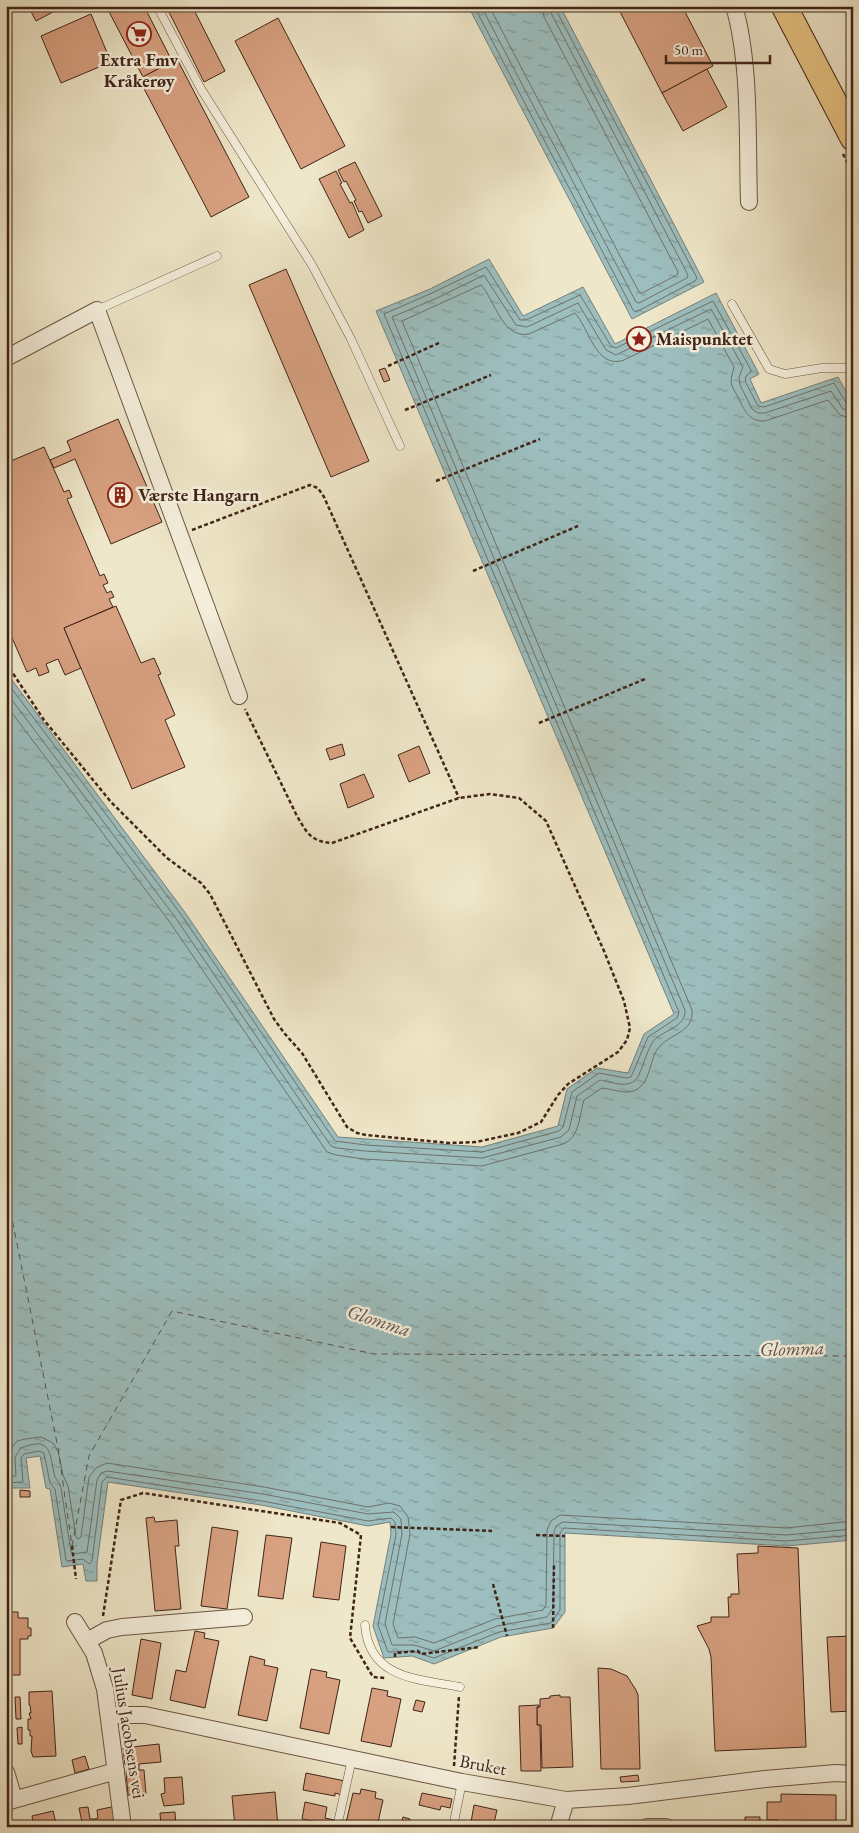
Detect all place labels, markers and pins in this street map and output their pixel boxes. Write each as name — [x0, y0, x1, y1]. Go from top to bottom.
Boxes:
supermarket icon: Extra Fmv Kråkerøy — [126, 21, 152, 47]
place label: Extra Fmv Kråkerøy — [100, 48, 178, 92]
place icon: Maispunktet — [626, 326, 652, 352]
place label: Maispunktet — [656, 327, 753, 350]
building icon: Værste Hangarn — [107, 482, 133, 508]
place label: Værste Hangarn — [138, 483, 259, 506]

